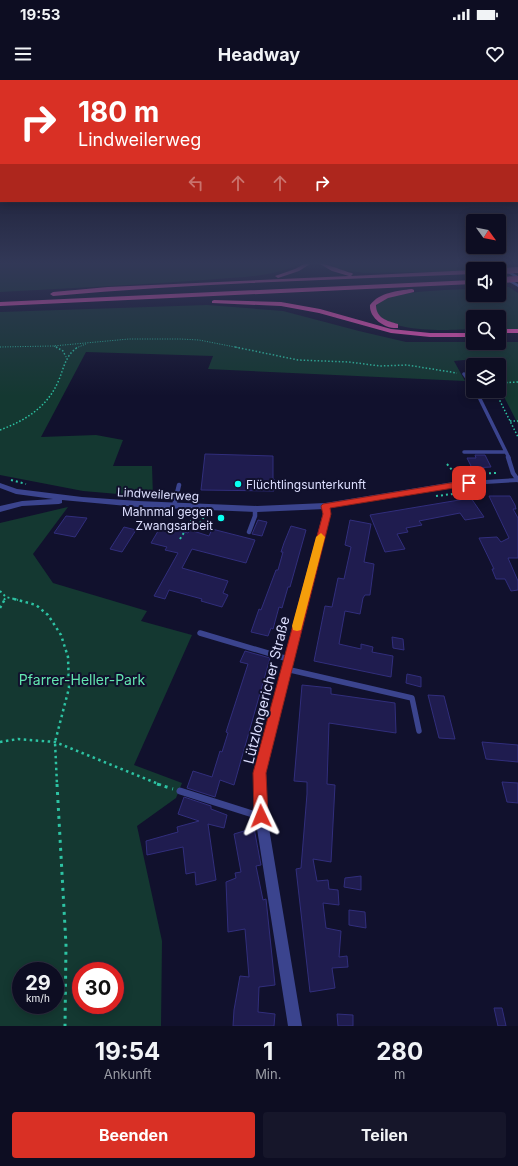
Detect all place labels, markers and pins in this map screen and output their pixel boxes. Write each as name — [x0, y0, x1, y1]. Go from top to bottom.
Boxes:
pin — [452, 466, 486, 500]
place label: Flüchtlingsunterkunft — [246, 477, 366, 492]
marker: Flüchtlingsunterkunft — [233, 479, 243, 489]
place label: Mahnmal gegen Zwangsarbeit — [122, 504, 213, 533]
marker: Mahnmal gegen Zwangsarbeit — [216, 513, 226, 523]

